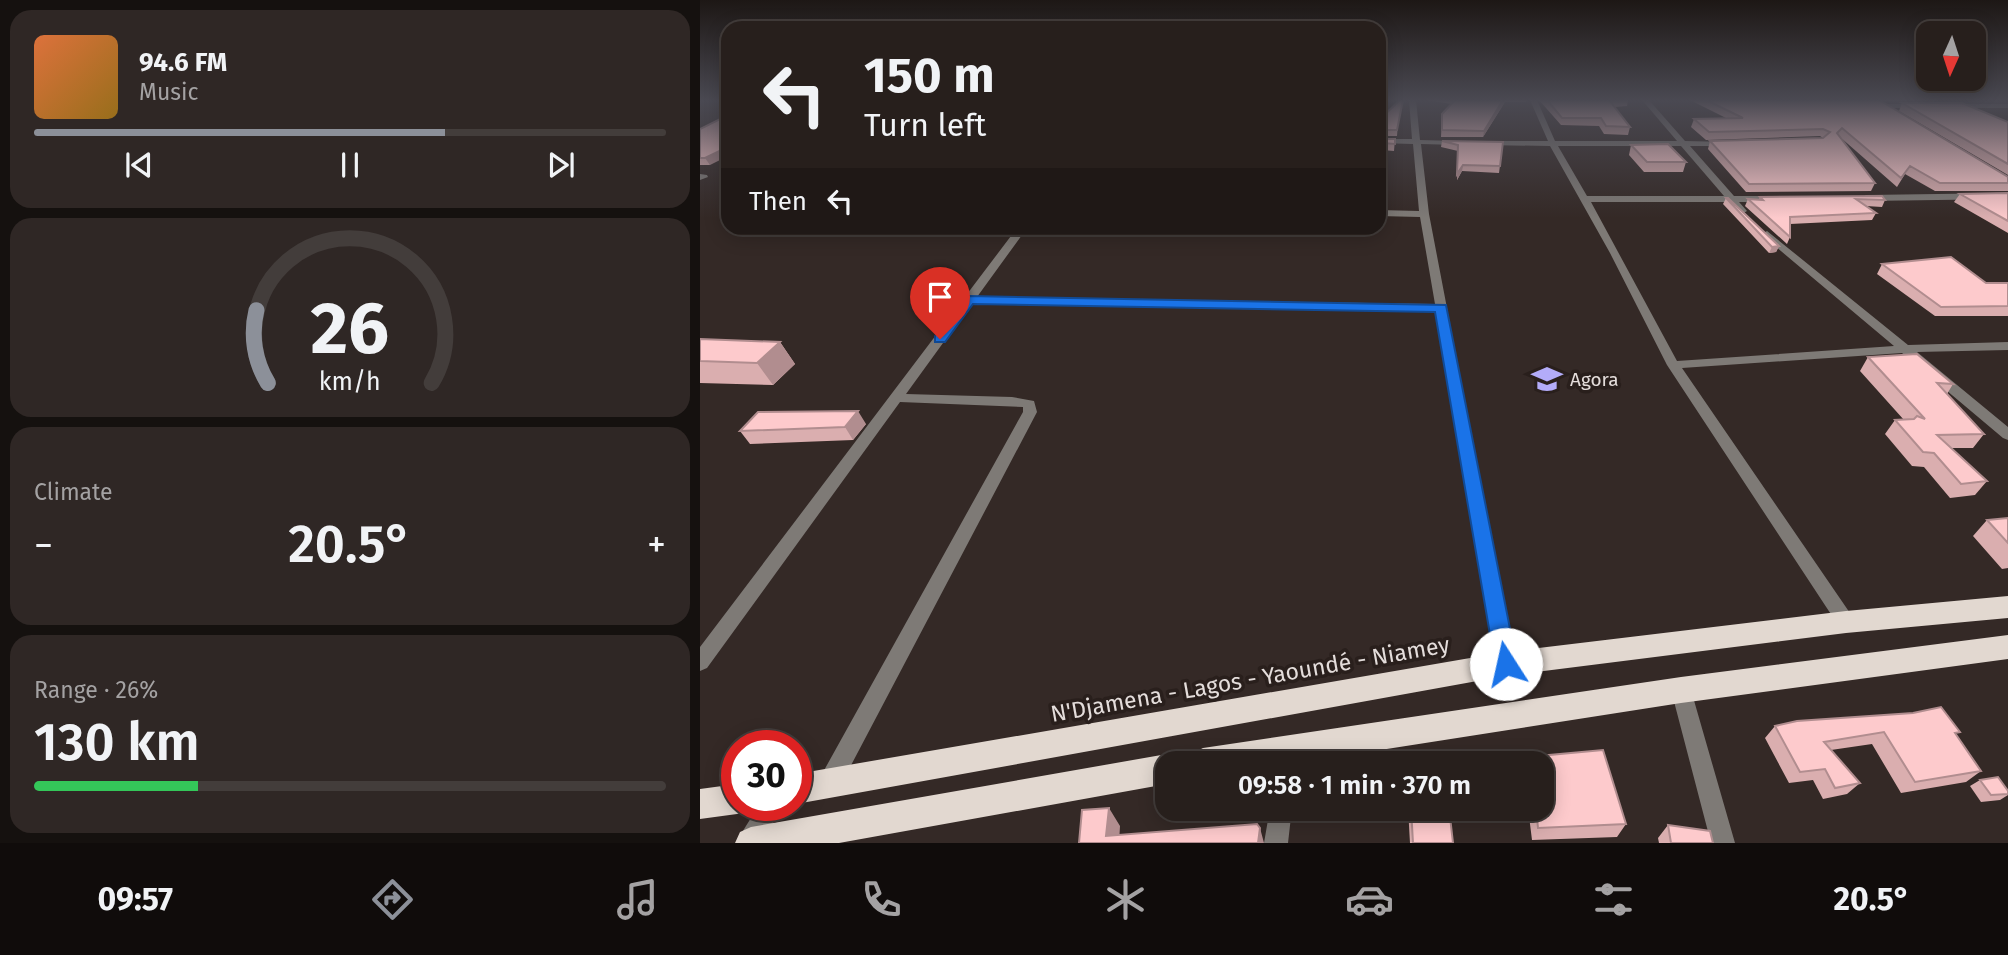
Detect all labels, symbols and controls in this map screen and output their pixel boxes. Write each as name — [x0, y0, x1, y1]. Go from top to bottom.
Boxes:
north arrow — [1916, 21, 1986, 91]
map controls — [1916, 21, 1986, 91]
text: 150 m — [864, 46, 995, 105]
text: 94.6 FM — [139, 47, 227, 78]
icon: left — [749, 49, 840, 140]
text: Music — [139, 78, 199, 106]
text: Turn left — [864, 106, 986, 144]
icon: previous — [120, 146, 158, 184]
icon: pause — [331, 146, 369, 184]
icon: next — [542, 146, 580, 184]
icon: left — [821, 182, 859, 220]
text: Then — [749, 186, 807, 217]
pin — [910, 267, 970, 339]
icon: arrive — [921, 278, 959, 316]
text: 26 — [311, 286, 389, 373]
school or university icon: Agora — [1530, 362, 1564, 396]
text: km/h — [319, 367, 381, 397]
place label: Agora — [1570, 368, 1619, 391]
text: Climate — [34, 478, 113, 506]
text: 20.5° — [288, 513, 412, 576]
text: − — [34, 522, 53, 568]
text: + — [647, 522, 666, 568]
position arrow — [1469, 627, 1543, 701]
street label: N'Djamena - Lagos - Yaoundé - Niamey — [1048, 630, 1452, 728]
text: Range · 26% — [34, 676, 158, 704]
text: 130 km — [34, 711, 200, 774]
speed limit sign: 30 — [721, 730, 812, 821]
text: 09:58 · 1 min · 370 m — [1238, 770, 1471, 801]
icon: directions — [368, 875, 417, 924]
icon: music — [613, 875, 662, 924]
icon: phone — [857, 875, 906, 924]
icon: climate — [1101, 875, 1150, 924]
icon: car — [1345, 875, 1394, 924]
icon: filters — [1589, 875, 1638, 924]
text: 09:57 — [98, 880, 173, 918]
text: 20.5° — [1834, 880, 1910, 918]

